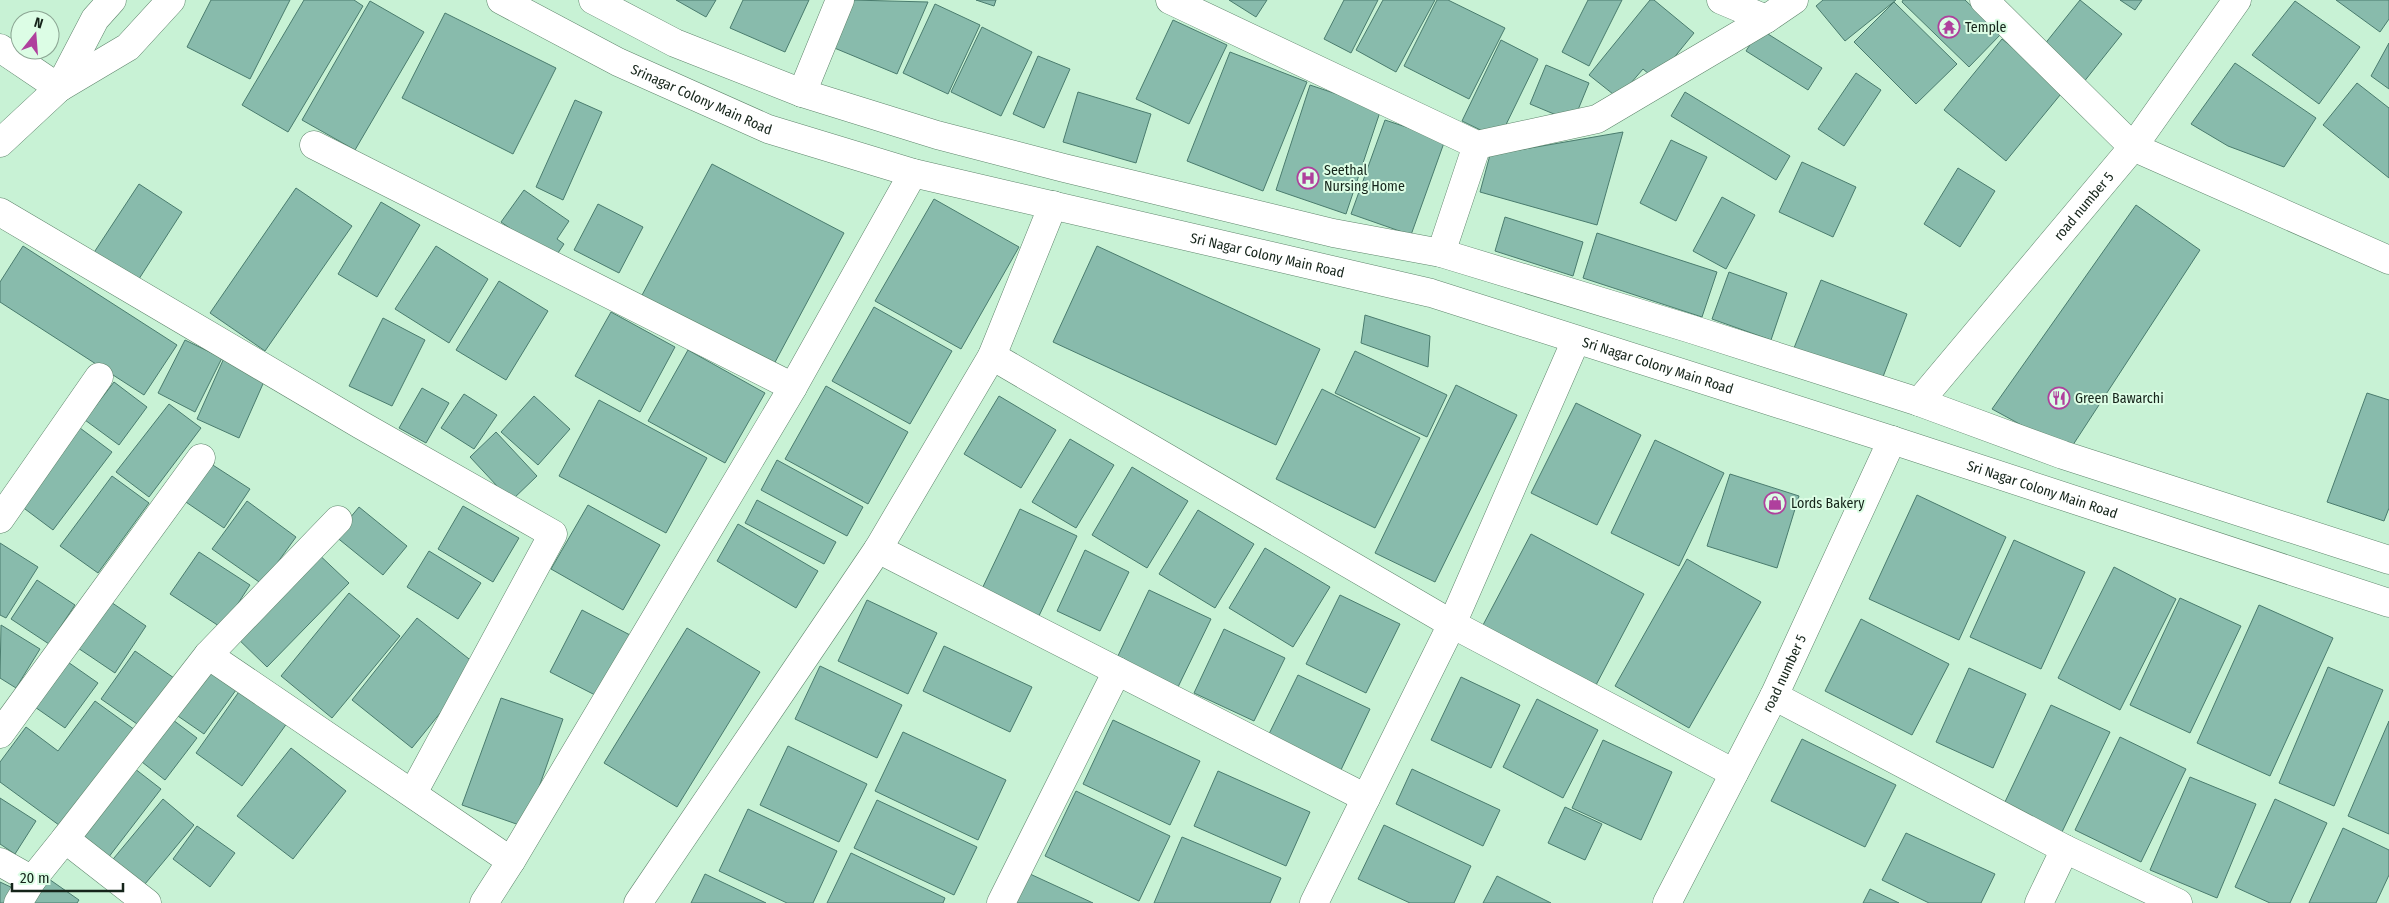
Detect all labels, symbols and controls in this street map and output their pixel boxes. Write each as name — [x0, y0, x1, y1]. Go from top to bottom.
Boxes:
north arrow — [10, 10, 60, 60]
text: N — [32, 14, 45, 32]
temple icon: Temple — [1937, 15, 1961, 39]
place label: Temple — [1965, 19, 2006, 36]
street label: Srinagar Colony Main Road — [628, 61, 774, 139]
place label: Seethal Nursing Home — [1324, 162, 1405, 195]
hospital icon: Seethal Nursing Home — [1296, 166, 1320, 190]
street label: road number 5 — [2050, 169, 2117, 244]
street label: Sri Nagar Colony Main Road — [1189, 230, 1346, 282]
street label: Sri Nagar Colony Main Road — [1580, 334, 1735, 398]
restaurant icon: Green Bawarchi — [2047, 386, 2071, 410]
place label: Green Bawarchi — [2075, 390, 2164, 407]
street label: Sri Nagar Colony Main Road — [1965, 457, 2120, 522]
shop icon: Lords Bakery — [1763, 491, 1787, 515]
place label: Lords Bakery — [1791, 495, 1865, 512]
street label: road number 5 — [1759, 632, 1810, 715]
scale bar — [12, 860, 124, 892]
text: 20 m — [20, 869, 50, 887]

